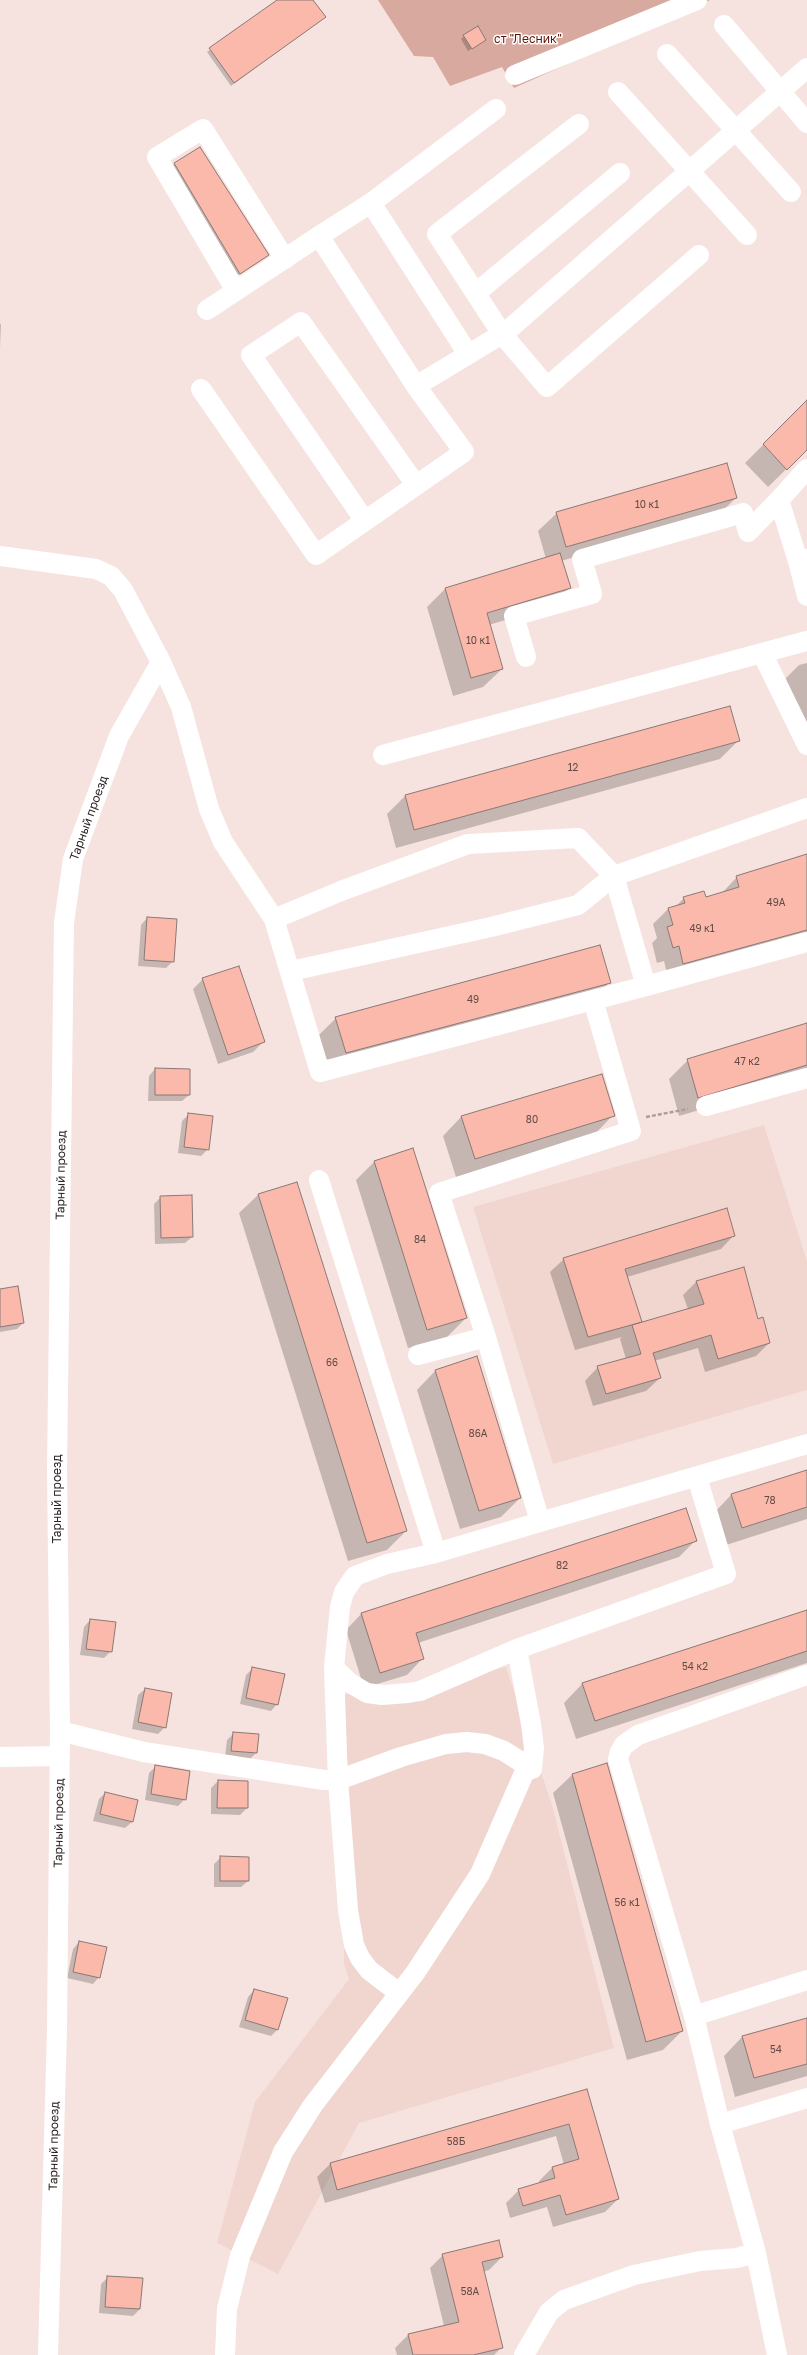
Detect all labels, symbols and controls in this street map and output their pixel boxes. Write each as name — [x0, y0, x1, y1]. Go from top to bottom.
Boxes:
park label: ст "Лесник" — [494, 32, 562, 46]
house number: 10 к1 — [635, 499, 659, 511]
house number: 10 к1 — [466, 635, 490, 647]
house number: 12 — [568, 762, 578, 774]
street label: Тарный проезд — [67, 774, 111, 862]
house number: 49А — [767, 897, 785, 909]
house number: 49 к1 — [689, 923, 715, 935]
house number: 49 — [467, 994, 479, 1006]
house number: 47 к2 — [734, 1056, 760, 1068]
house number: 80 — [526, 1114, 538, 1126]
street label: Тарный проезд — [53, 1130, 69, 1220]
house number: 84 — [414, 1234, 426, 1246]
house number: 66 — [326, 1357, 338, 1369]
house number: 86А — [469, 1428, 487, 1440]
street label: Тарный проезд — [50, 1454, 64, 1544]
house number: 78 — [764, 1495, 776, 1507]
house number: 82 — [556, 1560, 568, 1572]
house number: 54 к2 — [682, 1661, 708, 1673]
street label: Тарный проезд — [51, 1778, 67, 1868]
house number: 56 к1 — [615, 1897, 639, 1909]
house number: 54 — [770, 2044, 782, 2056]
street label: Тарный проезд — [46, 2101, 62, 2191]
house number: 58Б — [447, 2136, 465, 2148]
house number: 58А — [461, 2286, 479, 2298]

